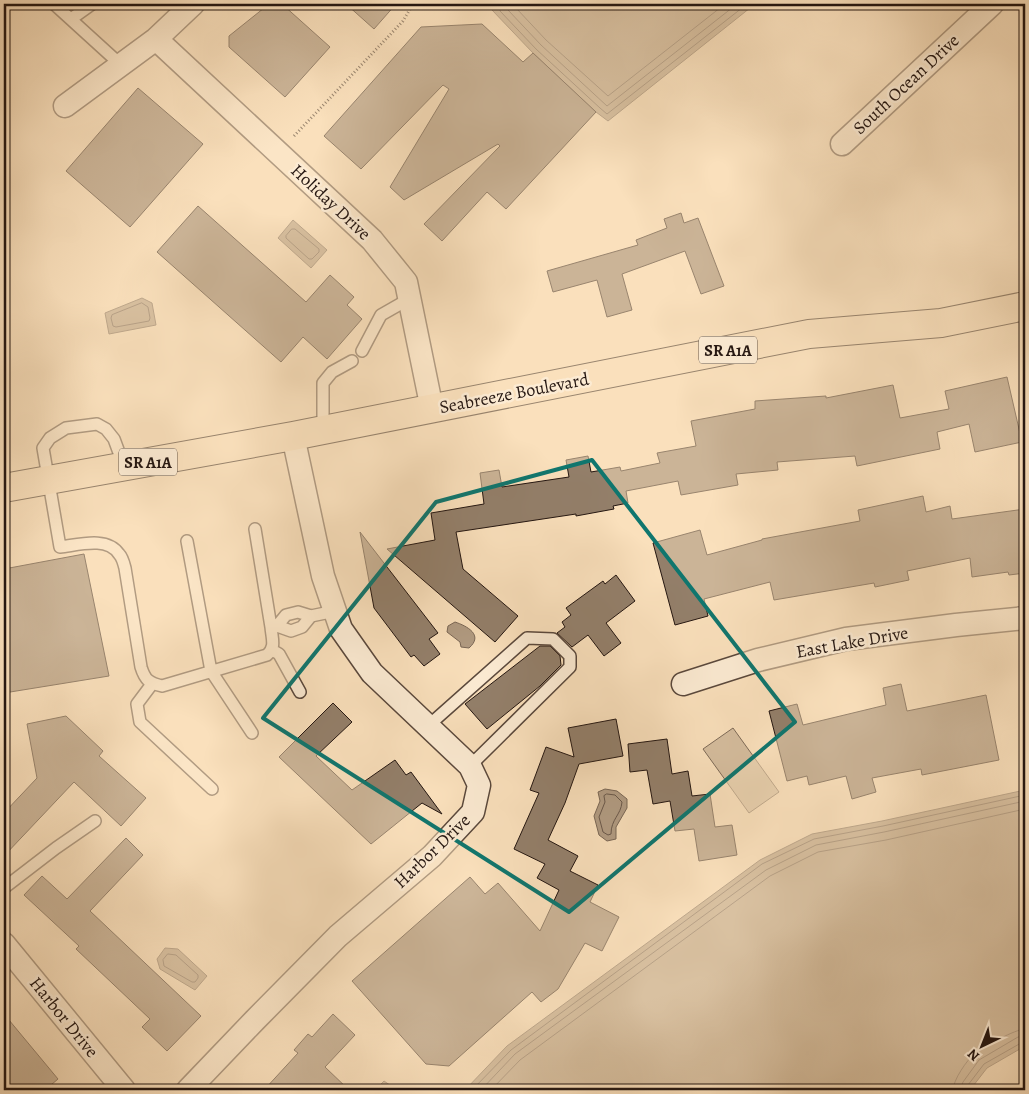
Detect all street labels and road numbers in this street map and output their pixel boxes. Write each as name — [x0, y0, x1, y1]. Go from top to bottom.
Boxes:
street label: South Ocean Drive — [848, 28, 964, 140]
street label: Holiday Drive — [286, 159, 376, 245]
road number: SR A1A — [699, 336, 757, 364]
street label: Seabreeze Boulevard — [437, 367, 591, 419]
road number: SR A1A — [119, 448, 177, 476]
street label: East Lake Drive — [794, 620, 910, 664]
street label: Harbor Drive — [389, 809, 475, 893]
street label: Harbor Drive — [24, 972, 104, 1062]

